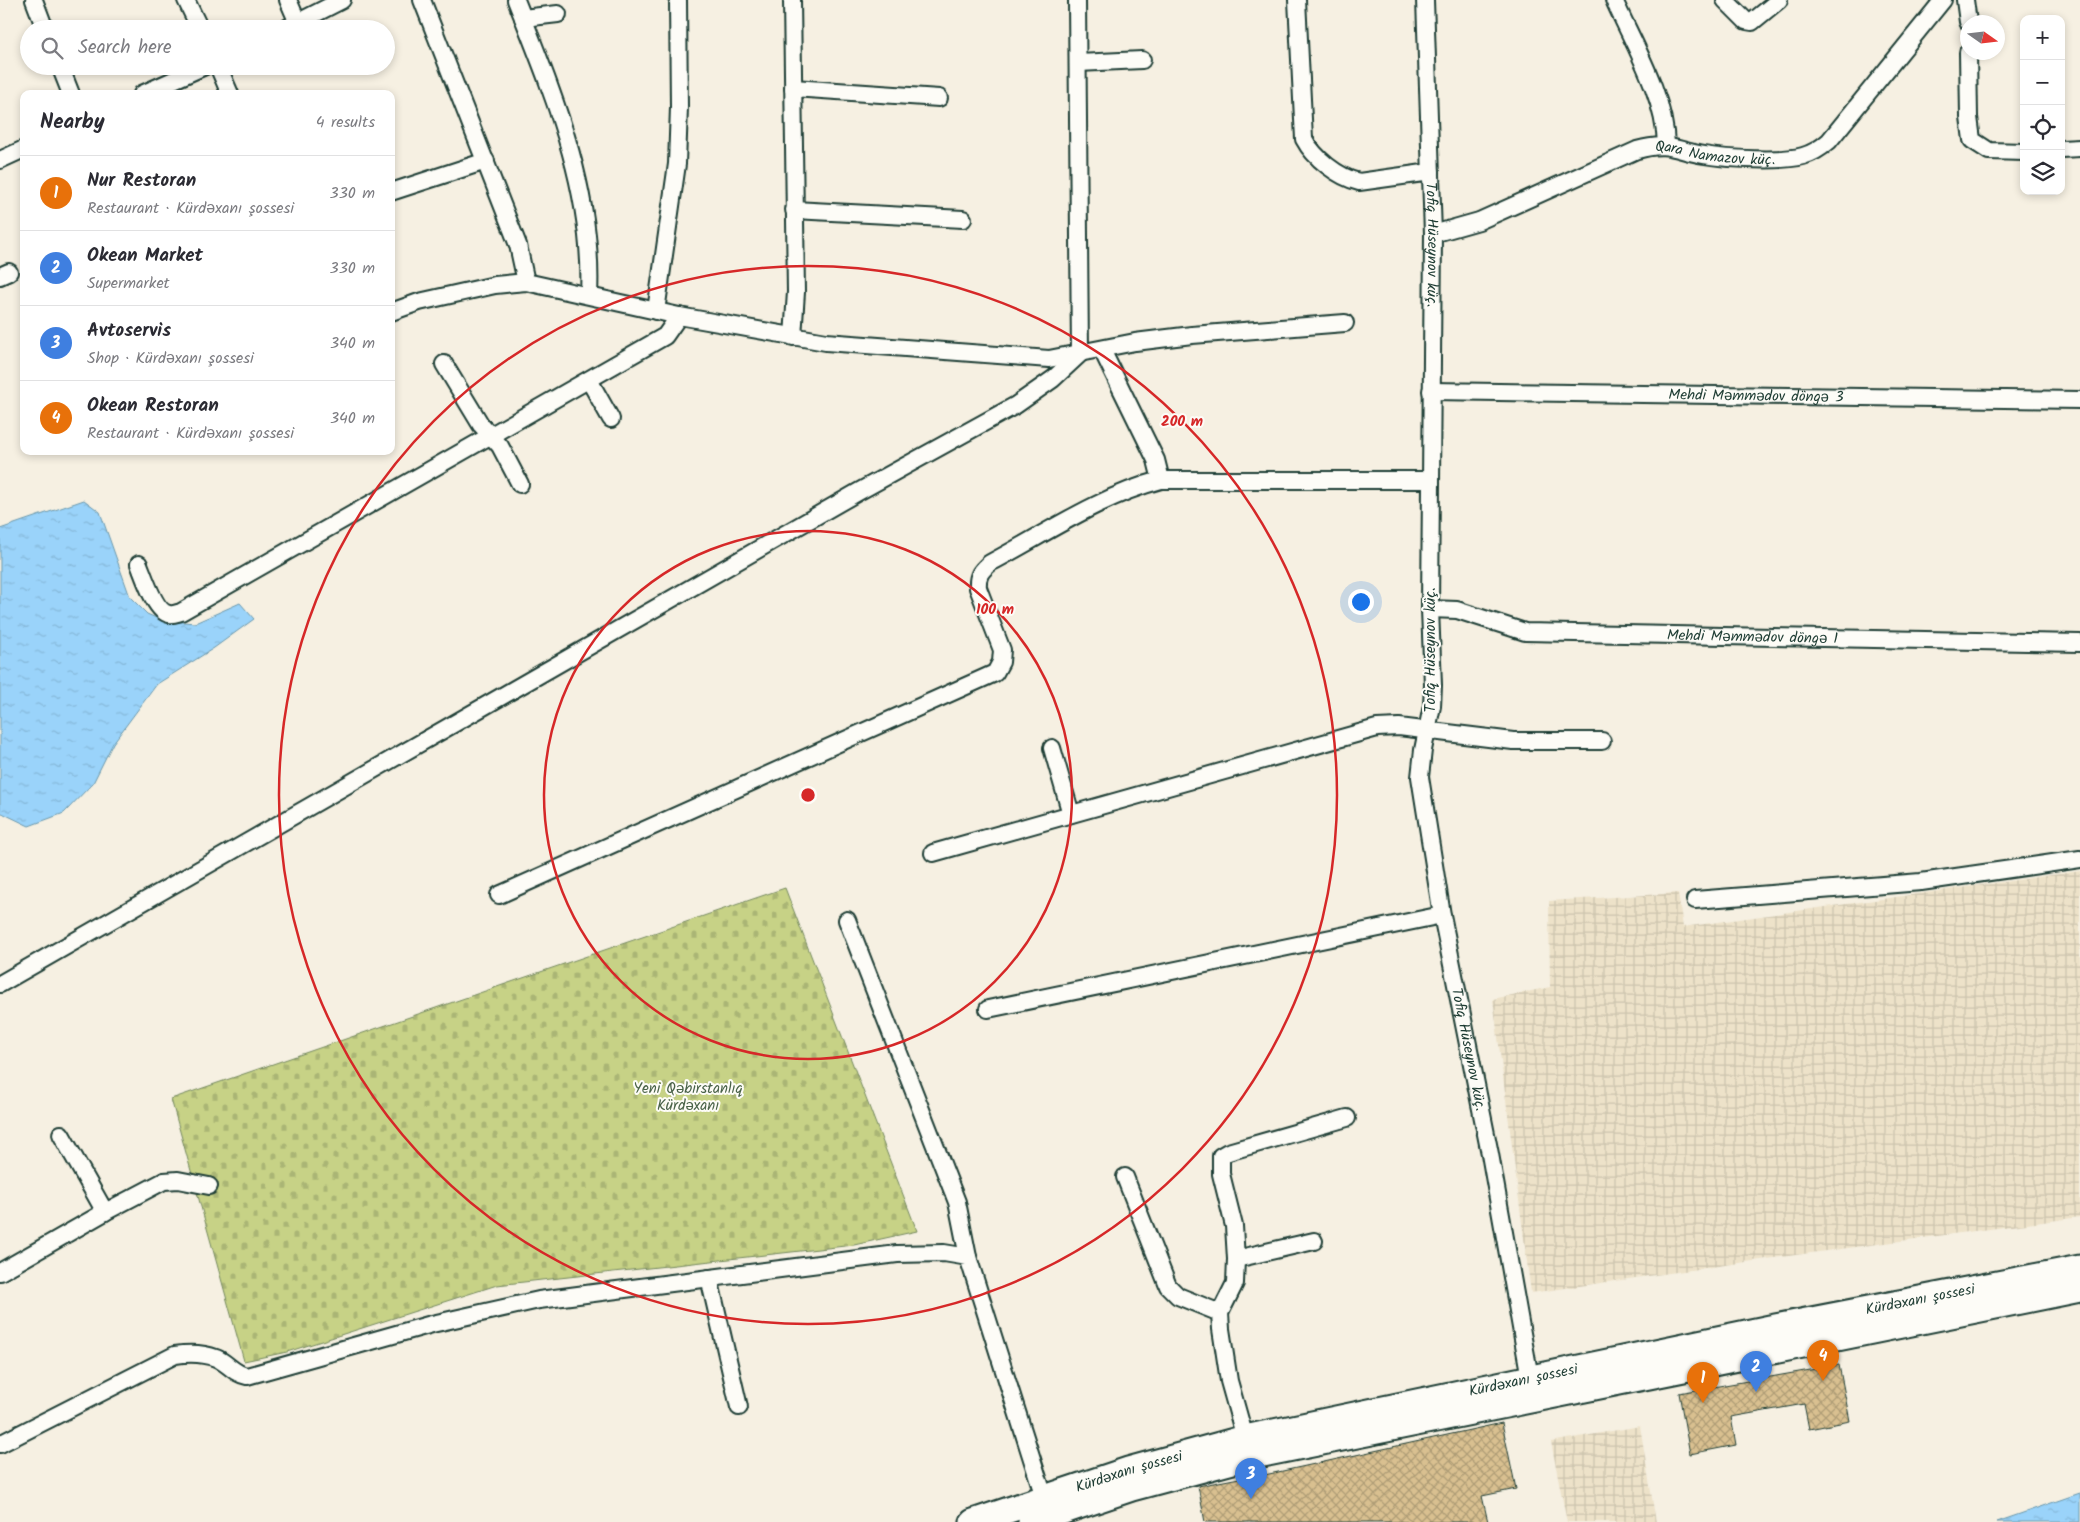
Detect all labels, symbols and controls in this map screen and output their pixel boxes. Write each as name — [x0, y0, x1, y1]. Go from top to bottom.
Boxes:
north arrow — [1960, 15, 2005, 60]
map controls — [2020, 15, 2065, 195]
button: + — [2020, 15, 2065, 60]
search box — [20, 20, 395, 75]
text: Search here — [78, 33, 172, 63]
icon: search — [38, 34, 66, 62]
button: − — [2020, 60, 2065, 105]
button: locate — [2020, 105, 2065, 150]
text: Nearby — [40, 106, 105, 139]
text: 4 results — [316, 110, 375, 135]
street label: Qara Namazov küç. — [1655, 135, 1775, 172]
button: layers — [2020, 150, 2065, 195]
text: Nur Restoran — [87, 166, 196, 196]
text: 1 — [54, 181, 58, 206]
text: 330 m — [330, 181, 375, 206]
street label: Tofiq Hüseynov küç. — [1418, 182, 1444, 307]
text: Restaurant · Kürdəxanı şossesi — [87, 196, 294, 221]
text: Okean Market — [87, 241, 203, 271]
text: 2 — [51, 256, 61, 281]
text: 330 m — [330, 256, 375, 281]
text: Supermarket — [87, 271, 170, 296]
text: Avtoservis — [87, 316, 171, 346]
text: 3 — [52, 331, 60, 356]
text: 340 m — [330, 331, 375, 356]
text: Shop · Kürdəxanı şossesi — [87, 346, 254, 371]
street label: Mehdi Məmmədov döngə 3 — [1668, 383, 1844, 410]
text: Okean Restoran — [87, 391, 219, 421]
text: 4 — [52, 406, 60, 431]
text: 340 m — [330, 406, 375, 431]
text: 200 m — [1161, 410, 1203, 434]
text: Restaurant · Kürdəxanı şossesi — [87, 421, 294, 446]
street label: Tofiq Hüseynov küç. — [1419, 588, 1443, 712]
your location — [1348, 589, 1374, 615]
text: 100 m — [976, 598, 1014, 622]
street label: Mehdi Məmmədov döngə 1 — [1667, 624, 1839, 651]
centre of rings — [799, 786, 817, 804]
street label: Tofiq Hüseynov küç. — [1444, 986, 1492, 1113]
park label: Yeni Qəbirstanlıq Kürdəxanı — [633, 1077, 743, 1118]
street label: Kürdəxanı şossesi — [1863, 1277, 1978, 1322]
pin: 4 — [1807, 1340, 1839, 1381]
pin: 2 — [1740, 1351, 1772, 1392]
street label: Kürdəxanı şossesi — [1467, 1357, 1582, 1404]
pin: 1 — [1687, 1362, 1719, 1403]
street label: Kürdəxanı şossesi — [1072, 1444, 1187, 1500]
pin: 3 — [1235, 1458, 1267, 1499]

